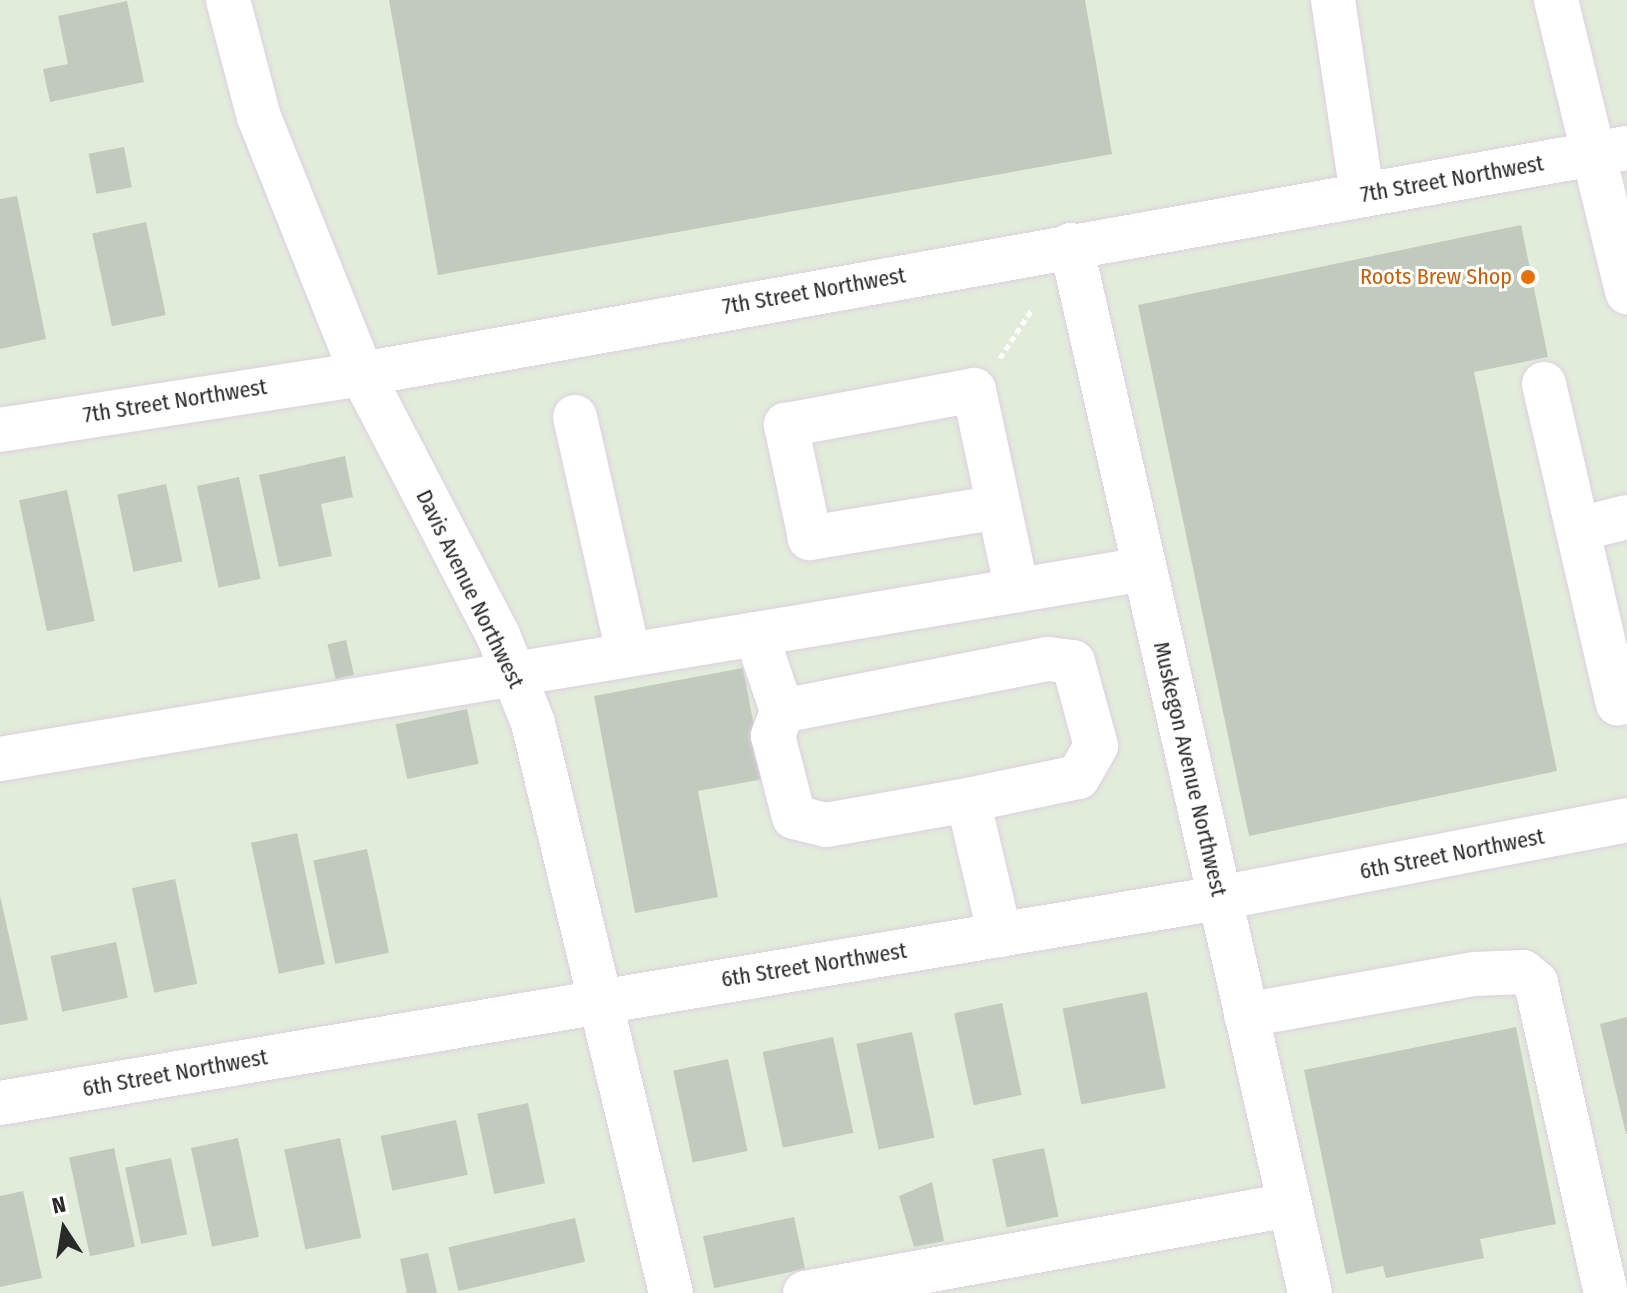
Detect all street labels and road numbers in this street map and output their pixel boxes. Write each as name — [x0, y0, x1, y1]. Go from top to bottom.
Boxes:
street label: 7th Street Northwest — [1358, 150, 1546, 208]
street label: 7th Street Northwest — [720, 262, 908, 320]
street label: 7th Street Northwest — [81, 373, 269, 429]
street label: Davis Avenue Northwest — [410, 485, 530, 693]
street label: Muskegon Avenue Northwest — [1148, 639, 1232, 899]
street label: 6th Street Northwest — [1358, 823, 1546, 885]
street label: 6th Street Northwest — [719, 937, 909, 993]
street label: 6th Street Northwest — [80, 1044, 270, 1102]

